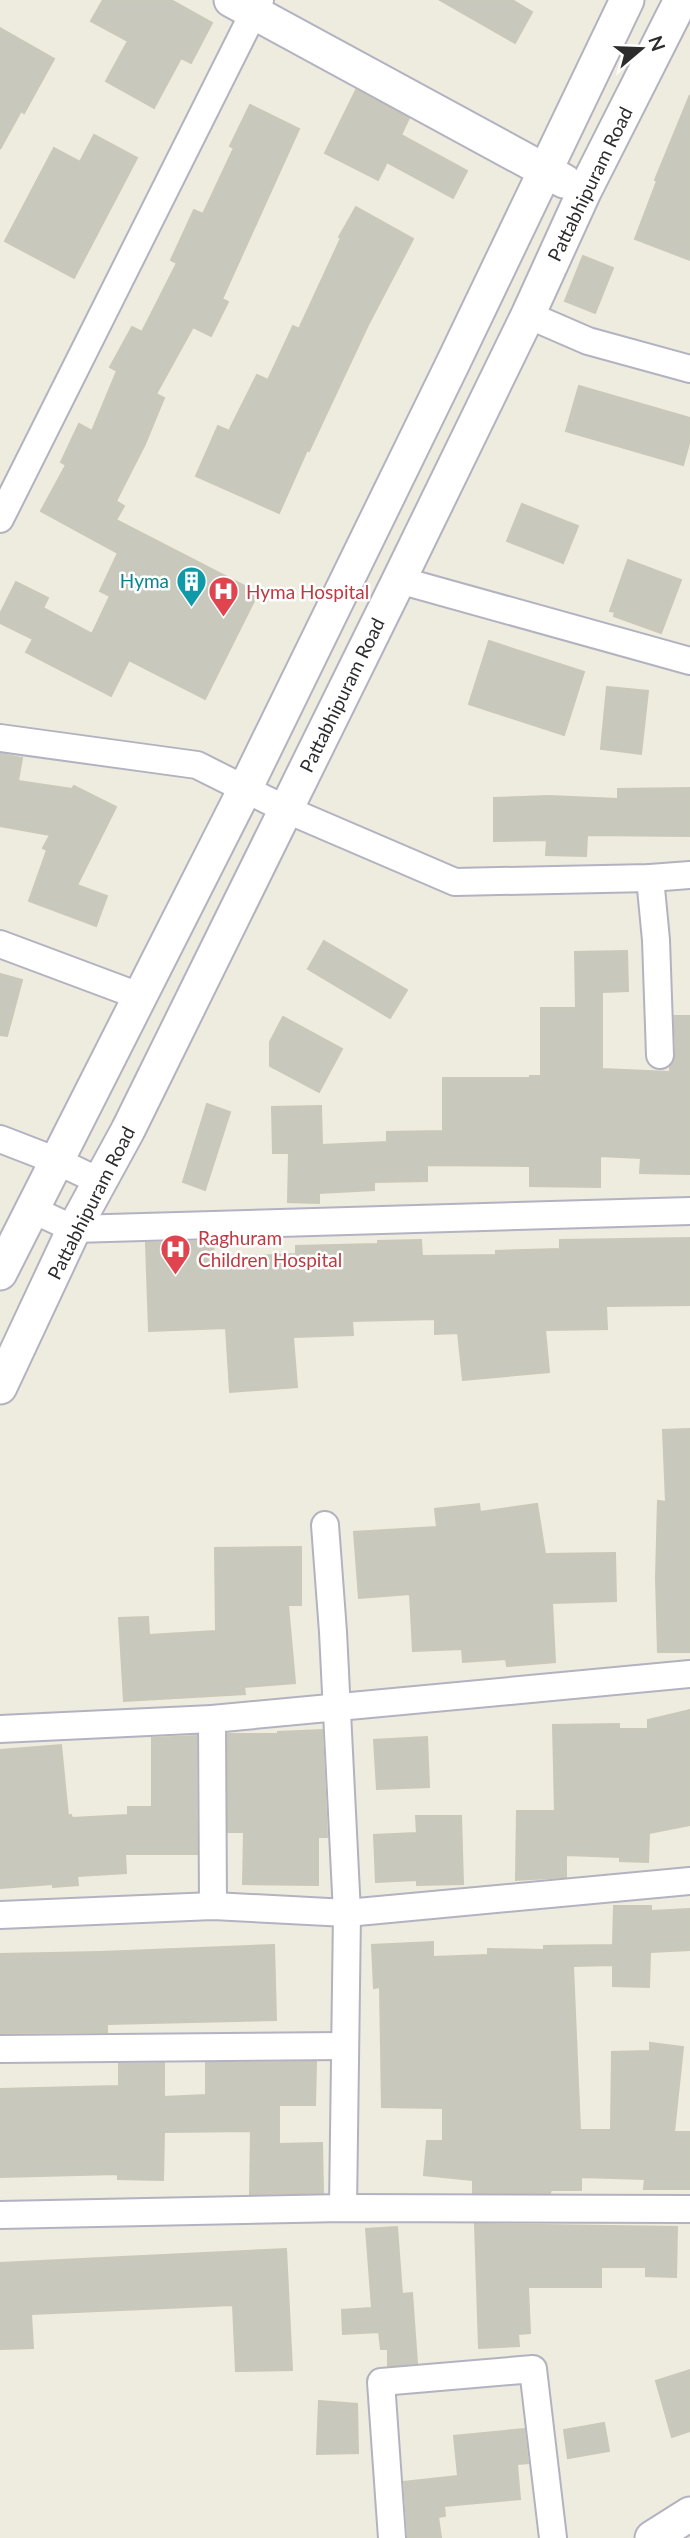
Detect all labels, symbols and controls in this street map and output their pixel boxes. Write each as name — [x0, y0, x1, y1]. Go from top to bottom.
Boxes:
north arrow — [606, 14, 676, 84]
text: N — [644, 33, 671, 54]
street label: Pattabhipuram Road — [542, 103, 637, 265]
building icon: Hyma — [175, 564, 209, 608]
place label: Hyma — [120, 569, 169, 592]
hospital icon: Hyma Hospital — [206, 575, 240, 619]
place label: Hyma Hospital — [246, 580, 369, 603]
street label: Pattabhipuram Road — [294, 614, 389, 776]
street label: Pattabhipuram Road — [42, 1122, 139, 1283]
place label: Raghuram Children Hospital — [198, 1226, 342, 1271]
hospital icon: Raghuram Children Hospital — [158, 1232, 192, 1276]

